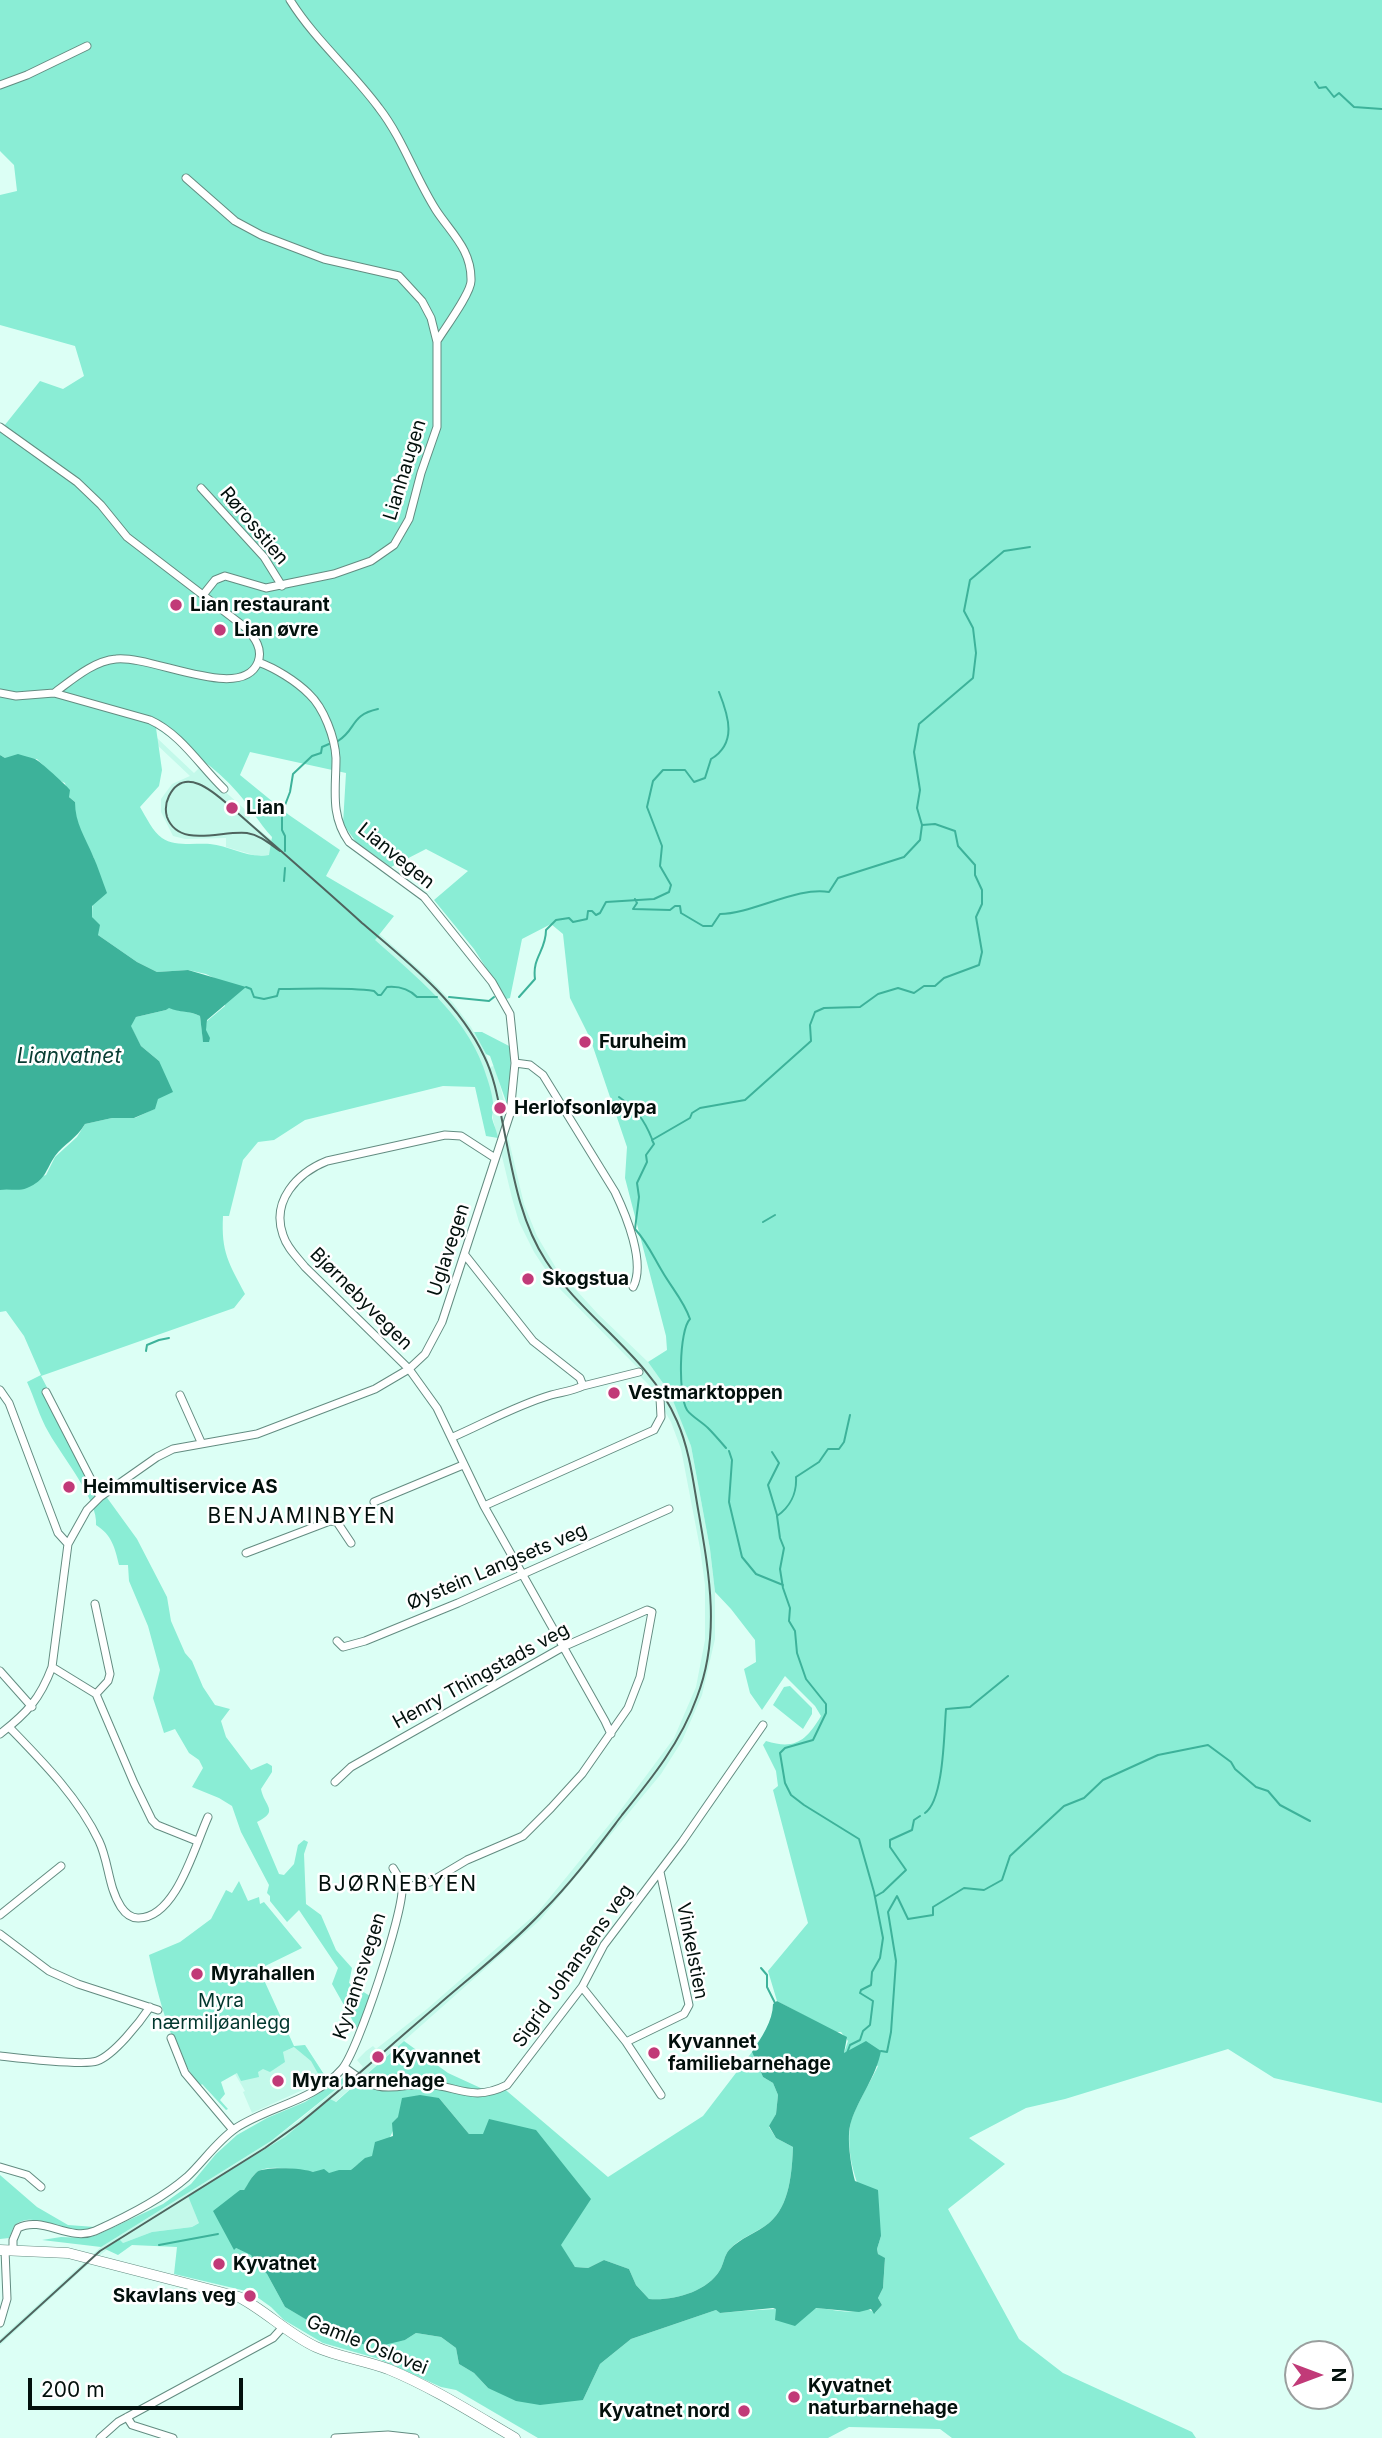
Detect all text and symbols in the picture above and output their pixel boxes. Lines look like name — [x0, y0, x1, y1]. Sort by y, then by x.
street label: Lianhaugen — [379, 417, 431, 523]
street label: Rørosstien — [215, 482, 293, 570]
place label: Lian restaurant — [190, 594, 330, 616]
marker: Lian restaurant — [168, 597, 184, 613]
place label: Lian øvre — [234, 619, 319, 641]
marker: Lian øvre — [212, 622, 228, 638]
place label: Lian — [246, 797, 285, 819]
marker: Lian — [224, 800, 240, 816]
street label: Lianvegen — [353, 818, 439, 894]
place label: Furuheim — [599, 1031, 687, 1053]
marker: Furuheim — [577, 1034, 593, 1050]
water label: Lianvatnet — [17, 1044, 121, 1070]
place label: Herlofsonløypa — [514, 1097, 657, 1119]
marker: Herlofsonløypa — [492, 1100, 508, 1116]
street label: Uglavegen — [423, 1201, 475, 1299]
street label: Bjørnebyvegen — [305, 1243, 417, 1355]
place label: Skogstua — [542, 1268, 629, 1290]
marker: Skogstua — [520, 1271, 536, 1287]
place label: Vestmarktoppen — [628, 1382, 783, 1404]
marker: Vestmarktoppen — [606, 1385, 622, 1401]
place label: Heimmultiservice AS — [83, 1476, 278, 1498]
marker: Heimmultiservice AS — [61, 1479, 77, 1495]
district label: BENJAMINBYEN — [209, 1504, 395, 1530]
street label: Øystein Langsets veg — [404, 1519, 590, 1615]
street label: Henry Thingstads veg — [389, 1618, 573, 1734]
district label: BJØRNEBYEN — [319, 1872, 477, 1898]
street label: Sigrid Johansens veg — [508, 1880, 638, 2052]
street label: Vinkelstien — [671, 1901, 713, 2001]
street label: Kyvannsvegen — [329, 1910, 391, 2042]
place label: Myrahallen — [211, 1963, 315, 1985]
marker: Myrahallen — [189, 1966, 205, 1982]
park label: Myra nærmiljøanlegg — [151, 1990, 291, 2034]
place label: Kyvannet familiebarnehage — [668, 2031, 831, 2075]
marker: Kyvannet familiebarnehage — [646, 2045, 662, 2061]
place label: Kyvannet — [392, 2046, 481, 2068]
marker: Kyvannet — [370, 2049, 386, 2065]
place label: Myra barnehage — [292, 2070, 445, 2092]
marker: Myra barnehage — [270, 2073, 286, 2089]
place label: Kyvatnet — [233, 2253, 317, 2275]
marker: Kyvatnet — [211, 2256, 227, 2272]
place label: Skavlans veg — [113, 2285, 236, 2307]
marker: Skavlans veg — [242, 2288, 258, 2304]
street label: Gamle Oslovei — [303, 2310, 431, 2380]
north arrow — [1284, 2340, 1354, 2410]
scale bar — [32, 2364, 247, 2408]
text: N — [1327, 2368, 1350, 2382]
place label: Kyvatnet naturbarnehage — [808, 2375, 958, 2419]
text: 200 m — [41, 2377, 105, 2402]
marker: Kyvatnet naturbarnehage — [786, 2389, 802, 2405]
place label: Kyvatnet nord — [599, 2400, 730, 2422]
marker: Kyvatnet nord — [736, 2403, 752, 2419]

